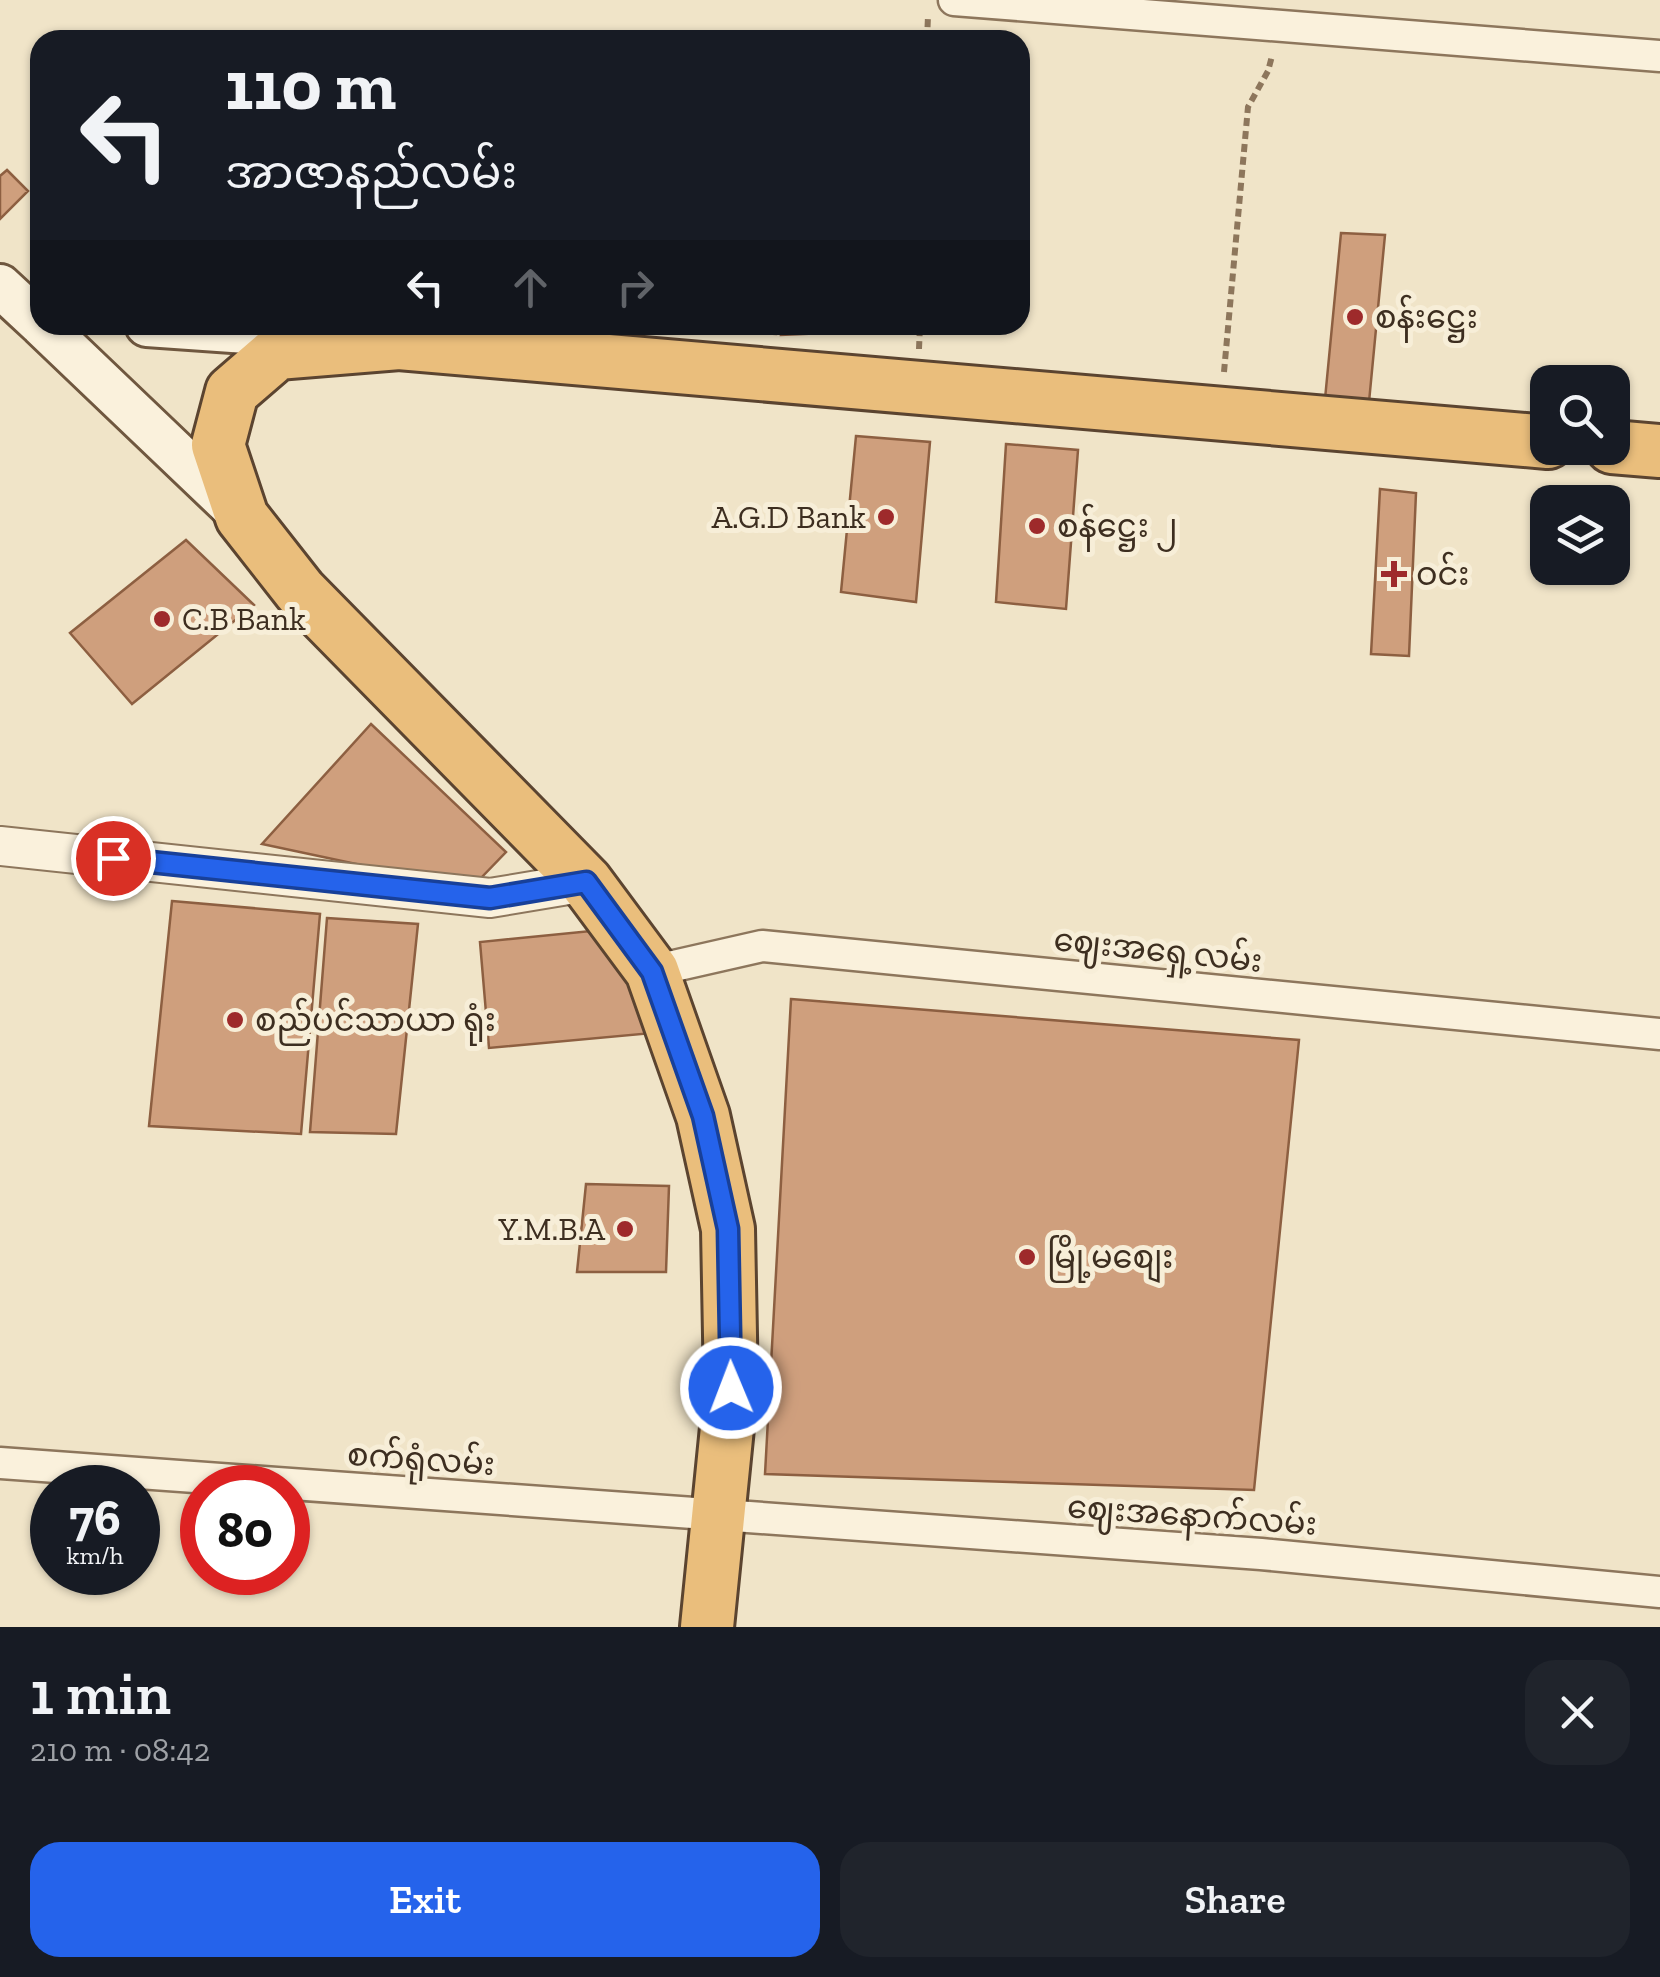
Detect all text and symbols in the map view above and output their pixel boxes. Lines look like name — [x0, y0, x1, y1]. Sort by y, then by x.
text: 110 m — [225, 43, 396, 127]
icon: left — [60, 70, 190, 200]
text: အာဇာနည်လမ်း — [225, 146, 517, 200]
icon: left — [398, 260, 453, 315]
icon: ahead — [503, 260, 558, 315]
icon: right — [608, 260, 663, 315]
place label: စန်းဋ္ဌေး — [1375, 294, 1478, 343]
marker: စန်းဋ္ဌေး — [1344, 306, 1366, 328]
map controls — [1530, 365, 1630, 585]
button: search — [1530, 365, 1630, 465]
button: layers — [1530, 485, 1630, 585]
place label: A.G.D Bank — [711, 498, 866, 536]
place label: စန်ဋ္ဌေး ၂ — [1057, 503, 1178, 552]
marker: A.G.D Bank — [875, 506, 897, 528]
marker: စန်ဋ္ဌေး ၂ — [1026, 515, 1048, 537]
place label: ဝင်း — [1416, 551, 1469, 593]
marker: ဝင်း — [1381, 561, 1407, 587]
place label: C.B Bank — [182, 600, 306, 638]
marker: C.B Bank — [151, 608, 173, 630]
pin — [71, 816, 156, 901]
icon: arrive — [86, 831, 141, 886]
street label: ဈေးအရှေ့လမ်း — [1051, 916, 1265, 987]
place label: စည်ပင်သာယာ ရုံး — [255, 997, 496, 1046]
marker: စည်ပင်သာယာ ရုံး — [224, 1009, 246, 1031]
place label: Y.M.B.A — [497, 1210, 605, 1248]
marker: Y.M.B.A — [614, 1218, 636, 1240]
place label: မြို့မစျေး — [1047, 1234, 1173, 1283]
marker: မြို့မစျေး — [1016, 1246, 1038, 1268]
position arrow — [679, 1336, 783, 1440]
street label: စက်ရုံလမ်း — [345, 1431, 496, 1490]
speed limit sign: 80 — [180, 1465, 310, 1595]
street label: ဈေးအနောက်လမ်း — [1065, 1483, 1318, 1550]
text: 76 — [69, 1488, 121, 1548]
text: km/h — [66, 1540, 124, 1570]
text: 1 min — [30, 1657, 171, 1729]
button: close — [1525, 1660, 1630, 1765]
text: 210 m · 08:42 — [30, 1731, 210, 1769]
button: Exit — [30, 1842, 820, 1957]
button: Share — [840, 1842, 1630, 1957]

